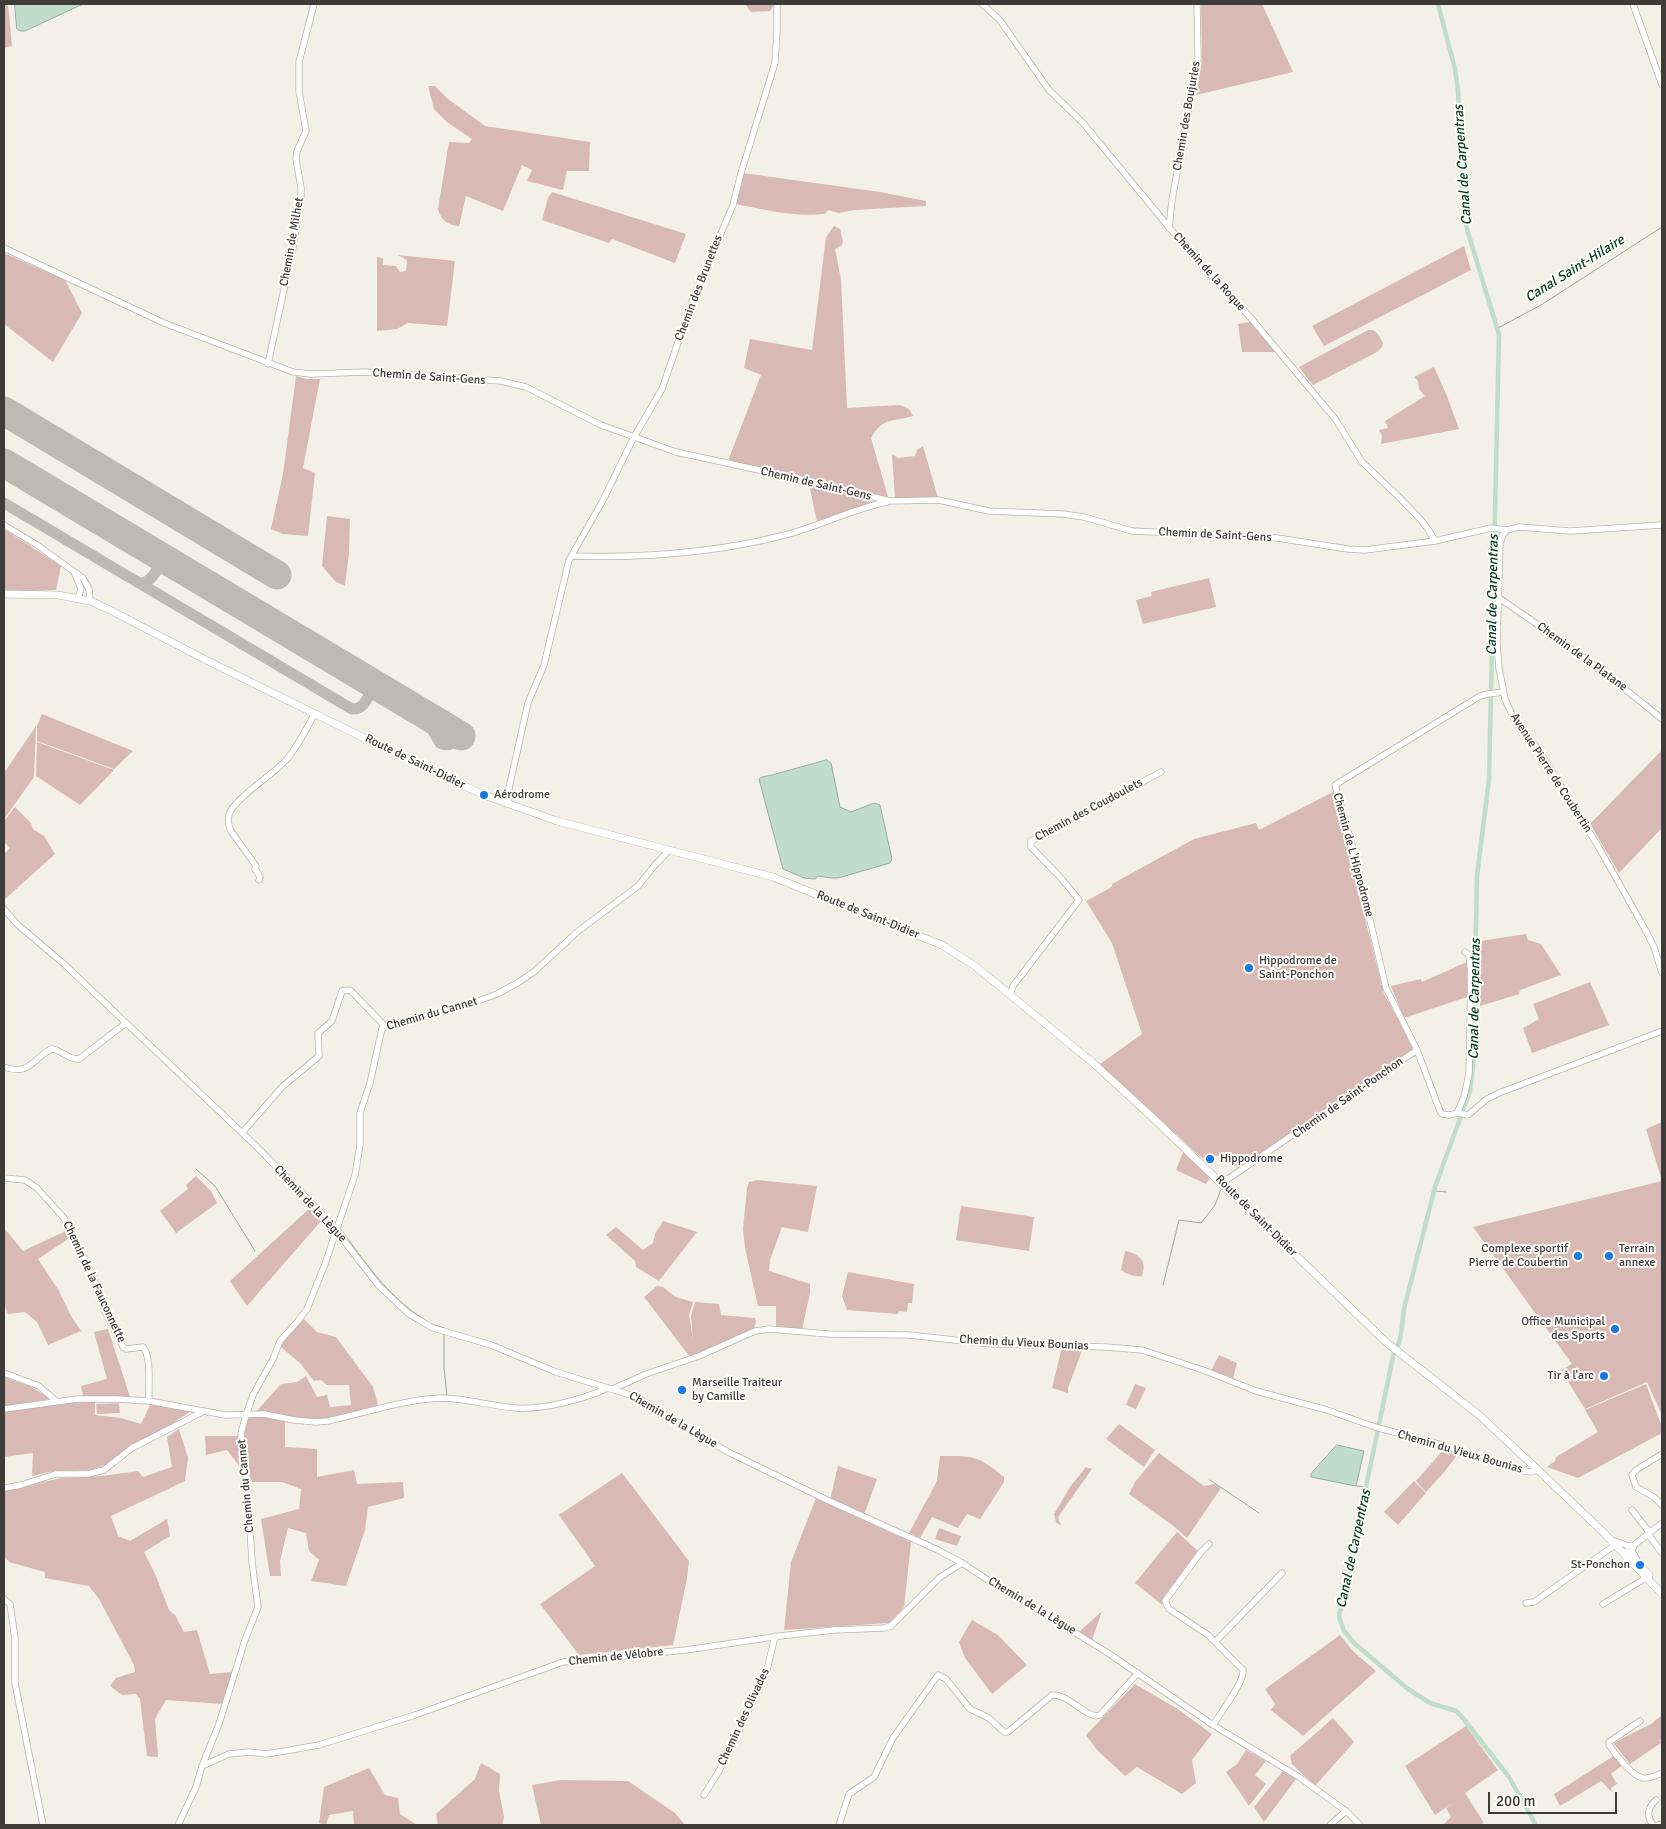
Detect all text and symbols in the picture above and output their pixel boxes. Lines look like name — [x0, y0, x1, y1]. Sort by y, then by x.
street label: Chemin des Boujurles — [1170, 60, 1204, 172]
water label: Canal de Carpentras — [1450, 104, 1476, 226]
street label: Chemin de Milhet — [277, 196, 307, 288]
street label: Chemin de la Roque — [1170, 230, 1248, 314]
water label: Canal Saint-Hilaire — [1522, 232, 1628, 306]
street label: Chemin des Brunettes — [672, 233, 726, 343]
street label: Chemin de Saint-Gens — [372, 366, 486, 388]
street label: Chemin de Saint-Gens — [759, 464, 873, 504]
street label: Chemin de Saint-Gens — [1158, 525, 1272, 545]
water label: Canal de Carpentras — [1484, 534, 1502, 656]
street label: Chemin de la Platane — [1534, 619, 1630, 695]
street label: Avenue Pierre de Coubertin — [1507, 711, 1595, 835]
street label: Route de Saint-Didier — [363, 732, 467, 792]
street label: Chemin des Coudoulets — [1033, 775, 1145, 845]
place label: Aérodrome — [494, 788, 550, 802]
marker: Aérodrome — [478, 789, 490, 801]
street label: Chemin de L'Hippodrome — [1329, 791, 1377, 919]
street label: Route de Saint-Didier — [814, 888, 922, 942]
water label: Canal de Carpentras — [1466, 938, 1484, 1060]
place label: Hippodrome de Saint-Ponchon — [1259, 954, 1337, 982]
marker: Hippodrome de Saint-Ponchon — [1243, 962, 1255, 974]
street label: Chemin du Cannet — [385, 994, 479, 1034]
street label: Chemin de Saint-Ponchon — [1290, 1054, 1406, 1142]
place label: Hippodrome — [1220, 1152, 1283, 1166]
marker: Hippodrome — [1204, 1153, 1216, 1165]
street label: Chemin de la Lègue — [271, 1163, 349, 1245]
street label: Route de Saint-Didier — [1212, 1172, 1300, 1260]
street label: Chemin de la Fauconnette — [59, 1219, 129, 1345]
place label: Complexe sportif Pierre de Coubertin — [1469, 1242, 1568, 1270]
place label: Terrain annexe — [1619, 1242, 1655, 1270]
marker: Complexe sportif Pierre de Coubertin — [1572, 1250, 1584, 1262]
marker: Terrain annexe — [1603, 1250, 1615, 1262]
place label: Office Municipal des Sports — [1521, 1315, 1605, 1343]
marker: Office Municipal des Sports — [1609, 1323, 1621, 1335]
street label: Chemin du Vieux Bounias — [959, 1332, 1089, 1354]
place label: Tir à l'arc — [1548, 1369, 1594, 1383]
marker: Tir à l'arc — [1598, 1370, 1610, 1382]
place label: Marseille Traiteur by Camille — [692, 1376, 782, 1404]
marker: Marseille Traiteur by Camille — [676, 1384, 688, 1396]
street label: Chemin de la Lègue — [626, 1389, 720, 1451]
street label: Chemin du Vieux Bounias — [1396, 1427, 1524, 1477]
street label: Chemin du Cannet — [235, 1439, 257, 1533]
water label: Canal de Carpentras — [1333, 1488, 1375, 1610]
place label: St-Ponchon — [1571, 1558, 1630, 1572]
marker: St-Ponchon — [1634, 1559, 1646, 1571]
street label: Chemin de la Lègue — [985, 1574, 1079, 1638]
street label: Chemin de Vélobre — [568, 1645, 664, 1669]
street label: Chemin des Olivades — [715, 1666, 773, 1768]
scale bar — [1491, 1782, 1620, 1814]
text: 200 m — [1496, 1792, 1536, 1810]

